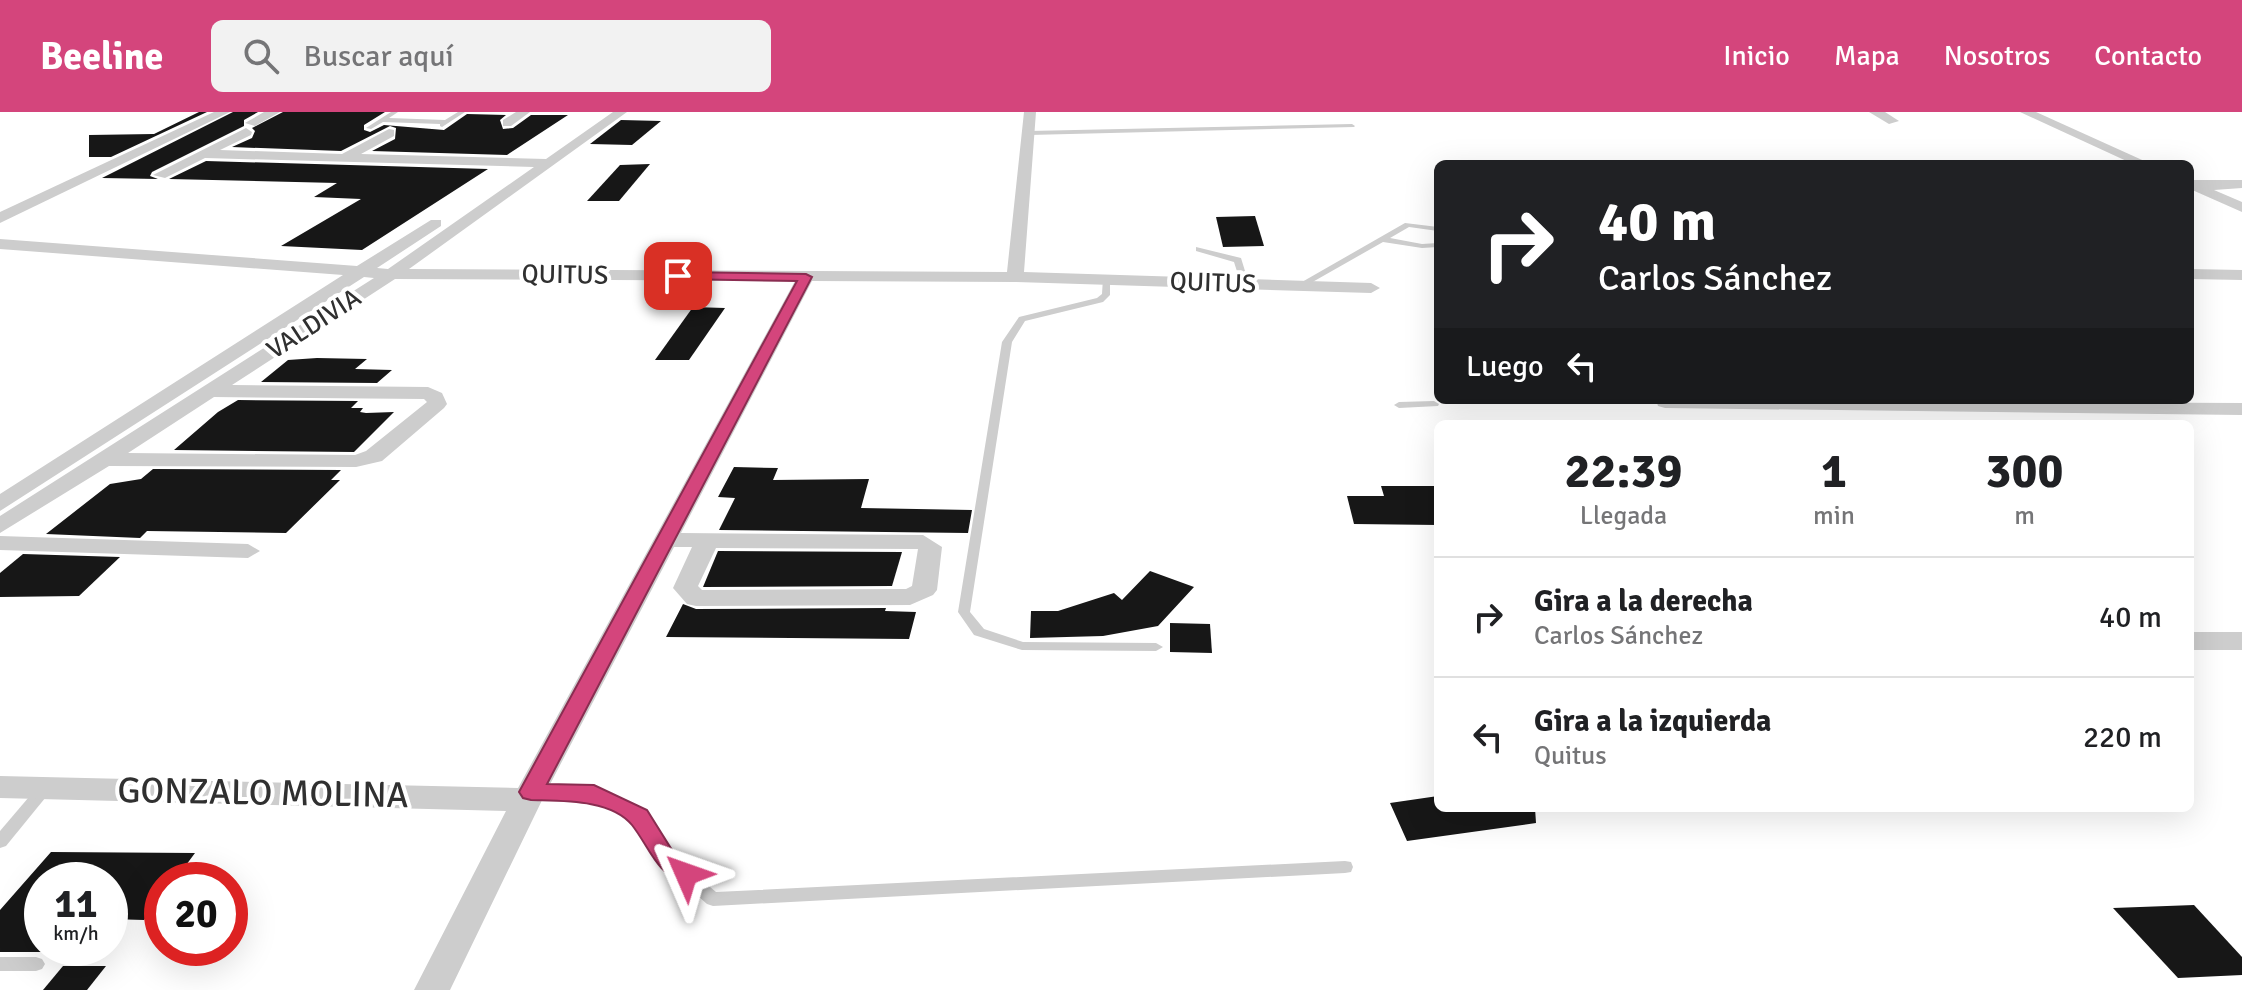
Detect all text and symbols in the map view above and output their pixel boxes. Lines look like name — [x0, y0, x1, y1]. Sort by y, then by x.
search box — [211, 20, 771, 92]
text: Beeline — [40, 33, 163, 80]
icon: search — [239, 34, 283, 78]
text: Buscar aquí — [303, 38, 454, 75]
text: Inicio — [1723, 39, 1790, 73]
text: Mapa — [1834, 39, 1900, 73]
text: Nosotros — [1944, 39, 2050, 73]
text: Contacto — [2094, 39, 2202, 73]
text: 40 m — [1598, 187, 1716, 256]
icon: right — [1466, 192, 1570, 296]
pin — [644, 242, 712, 310]
icon: arrive — [656, 254, 700, 298]
text: Carlos Sánchez — [1598, 256, 1832, 301]
street label: QUITUS — [521, 258, 609, 292]
street label: QUITUS — [1169, 265, 1257, 301]
street label: VALDIVIA — [261, 282, 367, 366]
icon: left — [1560, 344, 1604, 388]
text: Luego — [1466, 348, 1544, 385]
text: 22:39 — [1565, 442, 1682, 501]
text: 1 — [1821, 442, 1847, 501]
text: 300 — [1986, 442, 2063, 501]
text: Llegada — [1580, 500, 1667, 532]
text: min — [1813, 500, 1855, 532]
text: m — [2014, 500, 2035, 532]
text: Gira a la derecha — [1534, 583, 1753, 620]
icon: right — [1466, 595, 1510, 639]
text: 40 m — [2099, 599, 2162, 636]
text: Carlos Sánchez — [1534, 620, 1703, 652]
text: Gira a la izquierda — [1534, 703, 1771, 740]
icon: left — [1466, 715, 1510, 759]
text: 220 m — [2083, 719, 2162, 756]
text: Quitus — [1534, 740, 1607, 772]
street label: GONZALO MOLINA — [117, 768, 409, 818]
position arrow — [644, 832, 728, 916]
speed limit sign: 20 — [144, 862, 248, 966]
text: 11 — [54, 879, 98, 929]
text: km/h — [53, 921, 99, 946]

